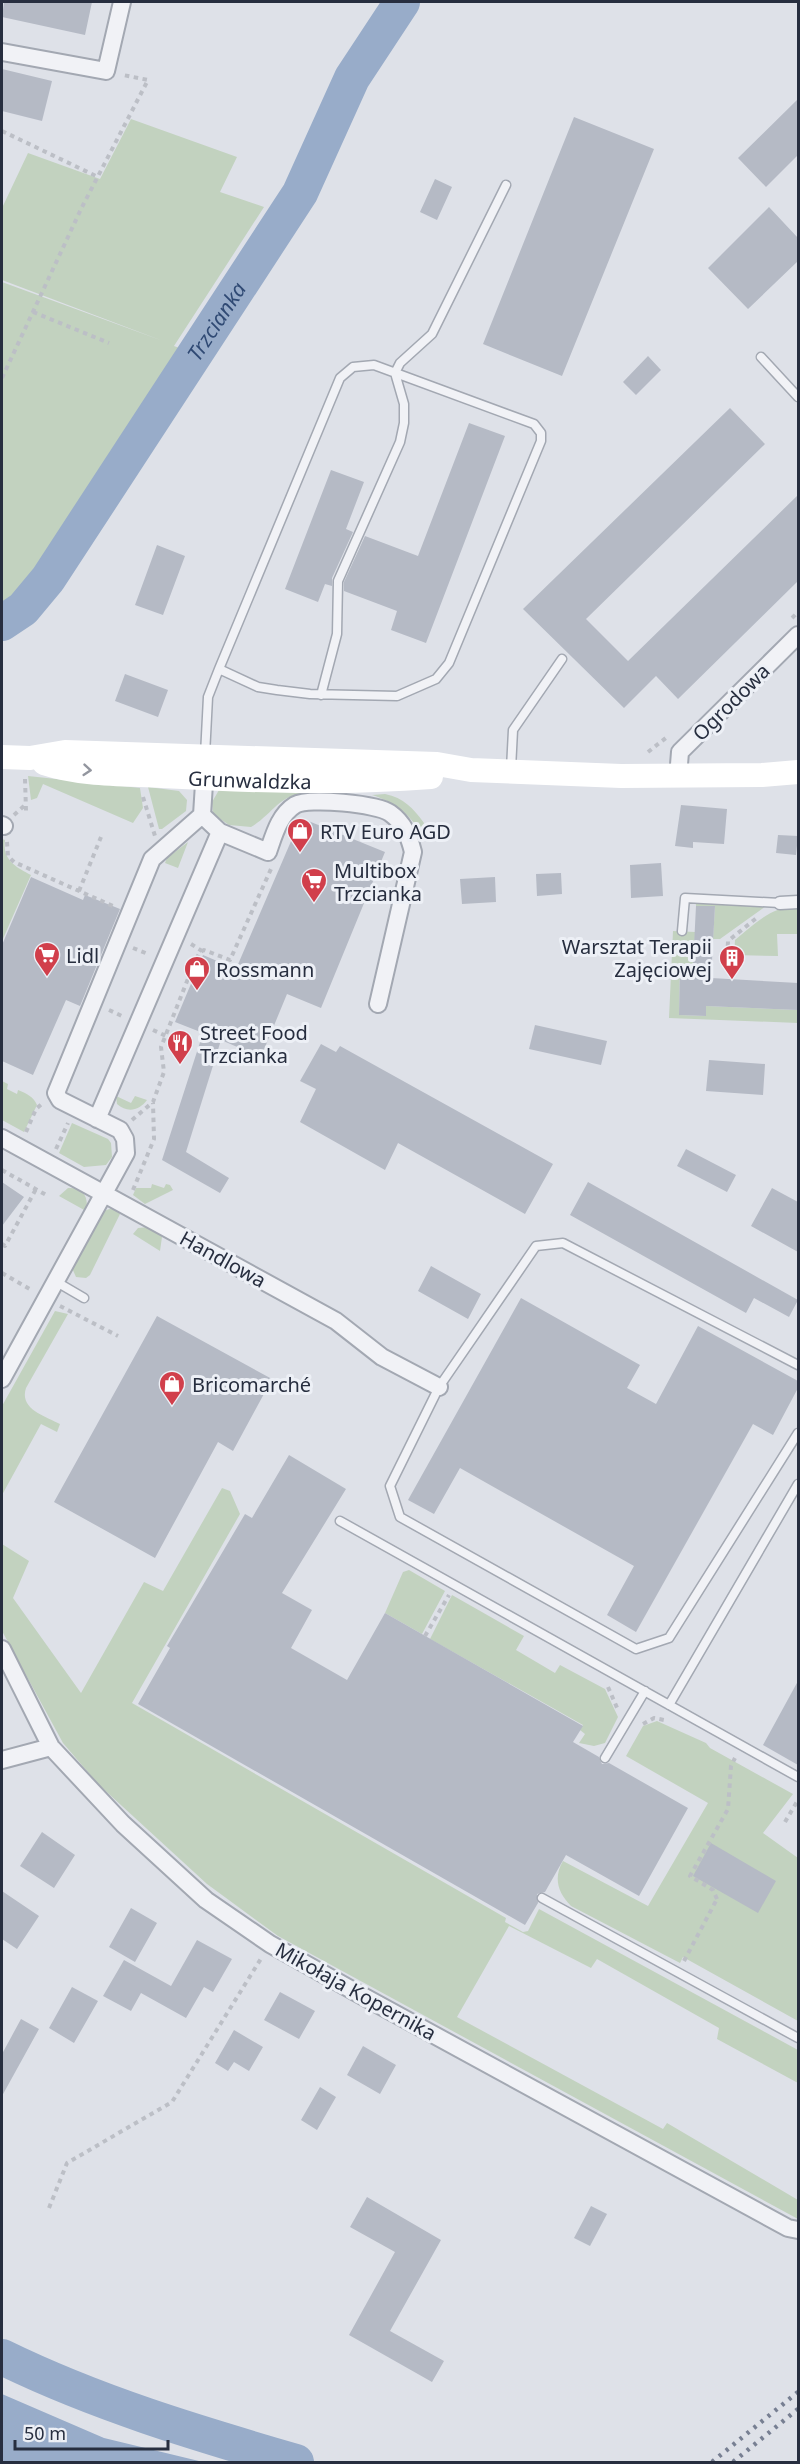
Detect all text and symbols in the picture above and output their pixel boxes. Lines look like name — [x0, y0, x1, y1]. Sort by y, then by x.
water label: Trzcianka — [180, 277, 252, 366]
street label: Ogrodowa — [687, 658, 775, 746]
one-way arrow — [83, 763, 92, 776]
street label: Grunwaldzka — [188, 764, 312, 795]
shop icon: RTV Euro AGD — [285, 816, 315, 854]
place label: RTV Euro AGD — [320, 818, 451, 845]
place label: Multibox Trzcianka — [334, 857, 422, 907]
supermarket icon: Multibox Trzcianka — [299, 866, 329, 904]
place label: Warsztat Terapii Zajęciowej — [562, 933, 712, 983]
supermarket icon: Lidl — [32, 940, 62, 978]
place label: Lidl — [66, 942, 99, 969]
building icon: Warsztat Terapii Zajęciowej — [717, 943, 747, 981]
shop icon: Rossmann — [182, 954, 212, 992]
place label: Rossmann — [216, 956, 314, 983]
place label: Street Food Trzcianka — [200, 1019, 308, 1069]
restaurant icon: Street Food Trzcianka — [165, 1028, 195, 1066]
street label: Handlowa — [175, 1224, 271, 1294]
shop icon: Bricomarché — [157, 1369, 187, 1407]
place label: Bricomarché — [192, 1371, 311, 1398]
street label: Mikołaja Kopernika — [271, 1936, 441, 2046]
scale bar — [15, 2413, 168, 2451]
text: 50 m — [24, 2421, 66, 2445]

